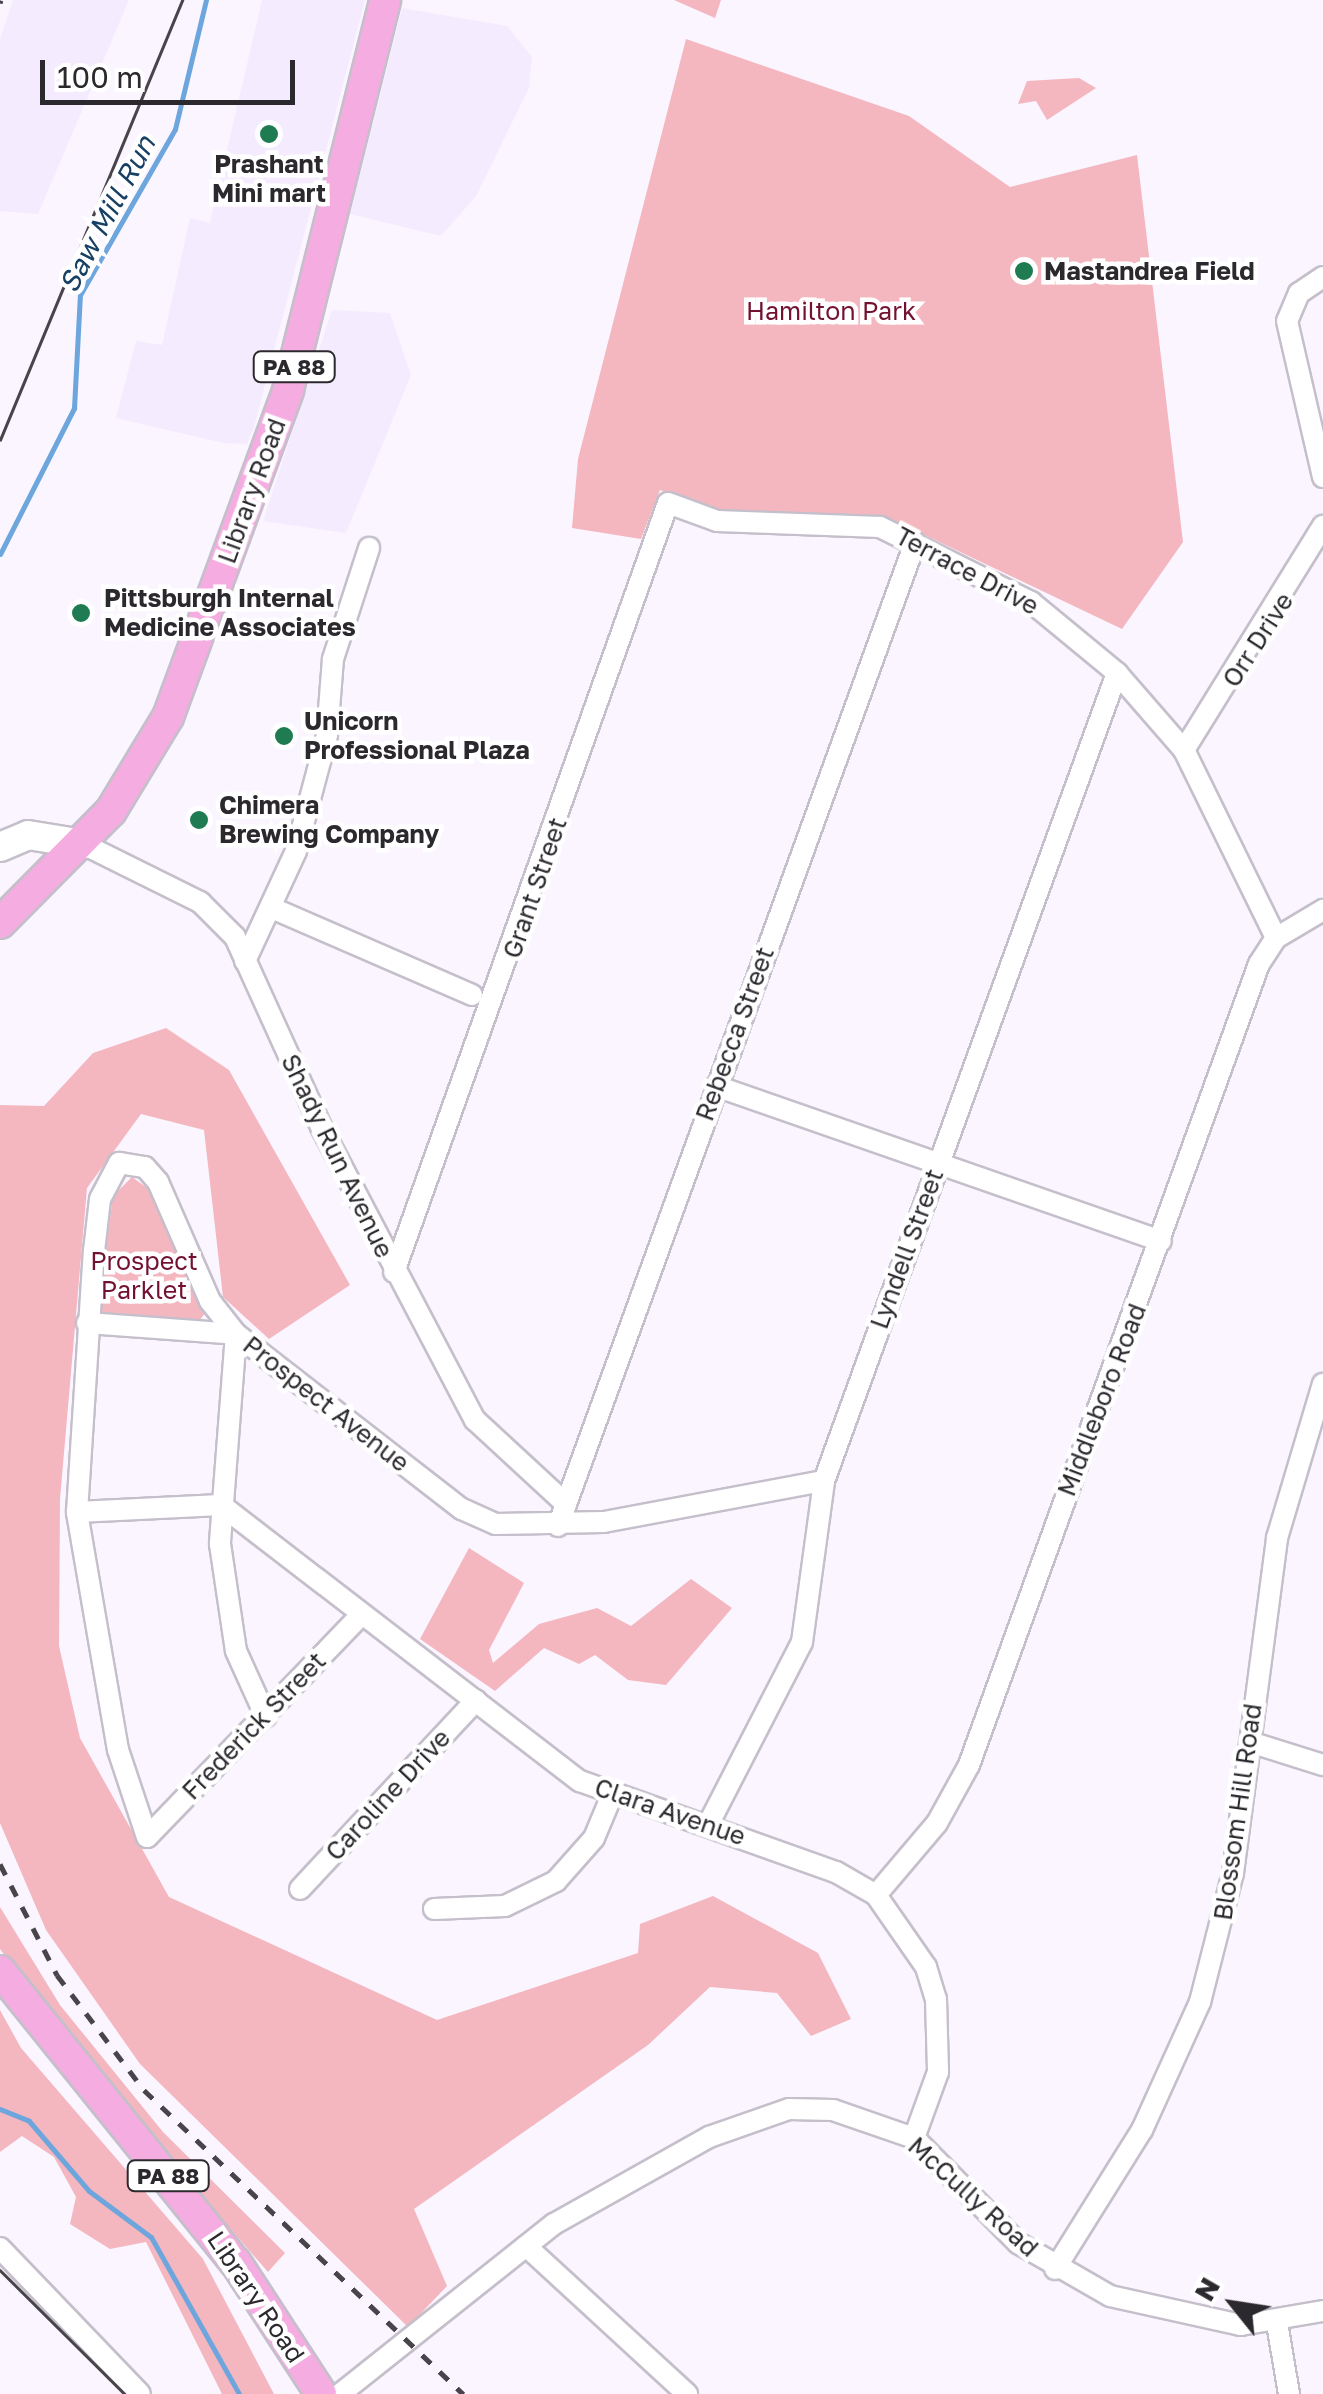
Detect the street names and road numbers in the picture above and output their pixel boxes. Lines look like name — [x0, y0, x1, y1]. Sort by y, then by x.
road number: PA 88 — [252, 350, 336, 384]
street label: Library Road — [212, 414, 292, 568]
street label: Terrace Drive — [890, 521, 1044, 621]
street label: Orr Drive — [1216, 587, 1300, 693]
street label: Grant Street — [497, 814, 573, 962]
street label: Rebecca Street — [690, 943, 780, 1125]
street label: Shady Run Avenue — [275, 1049, 399, 1263]
street label: Lyndell Street — [864, 1165, 950, 1333]
street label: Middleboro Road — [1052, 1300, 1152, 1500]
street label: Prospect Avenue — [237, 1330, 415, 1478]
street label: Frederick Street — [176, 1646, 332, 1806]
street label: Blossom Hill Road — [1208, 1702, 1268, 1922]
street label: Caroline Drive — [320, 1723, 456, 1867]
street label: Clara Avenue — [591, 1772, 749, 1852]
street label: McCully Road — [902, 2131, 1044, 2263]
road number: PA 88 — [126, 2159, 210, 2193]
street label: Library Road — [201, 2226, 311, 2368]

